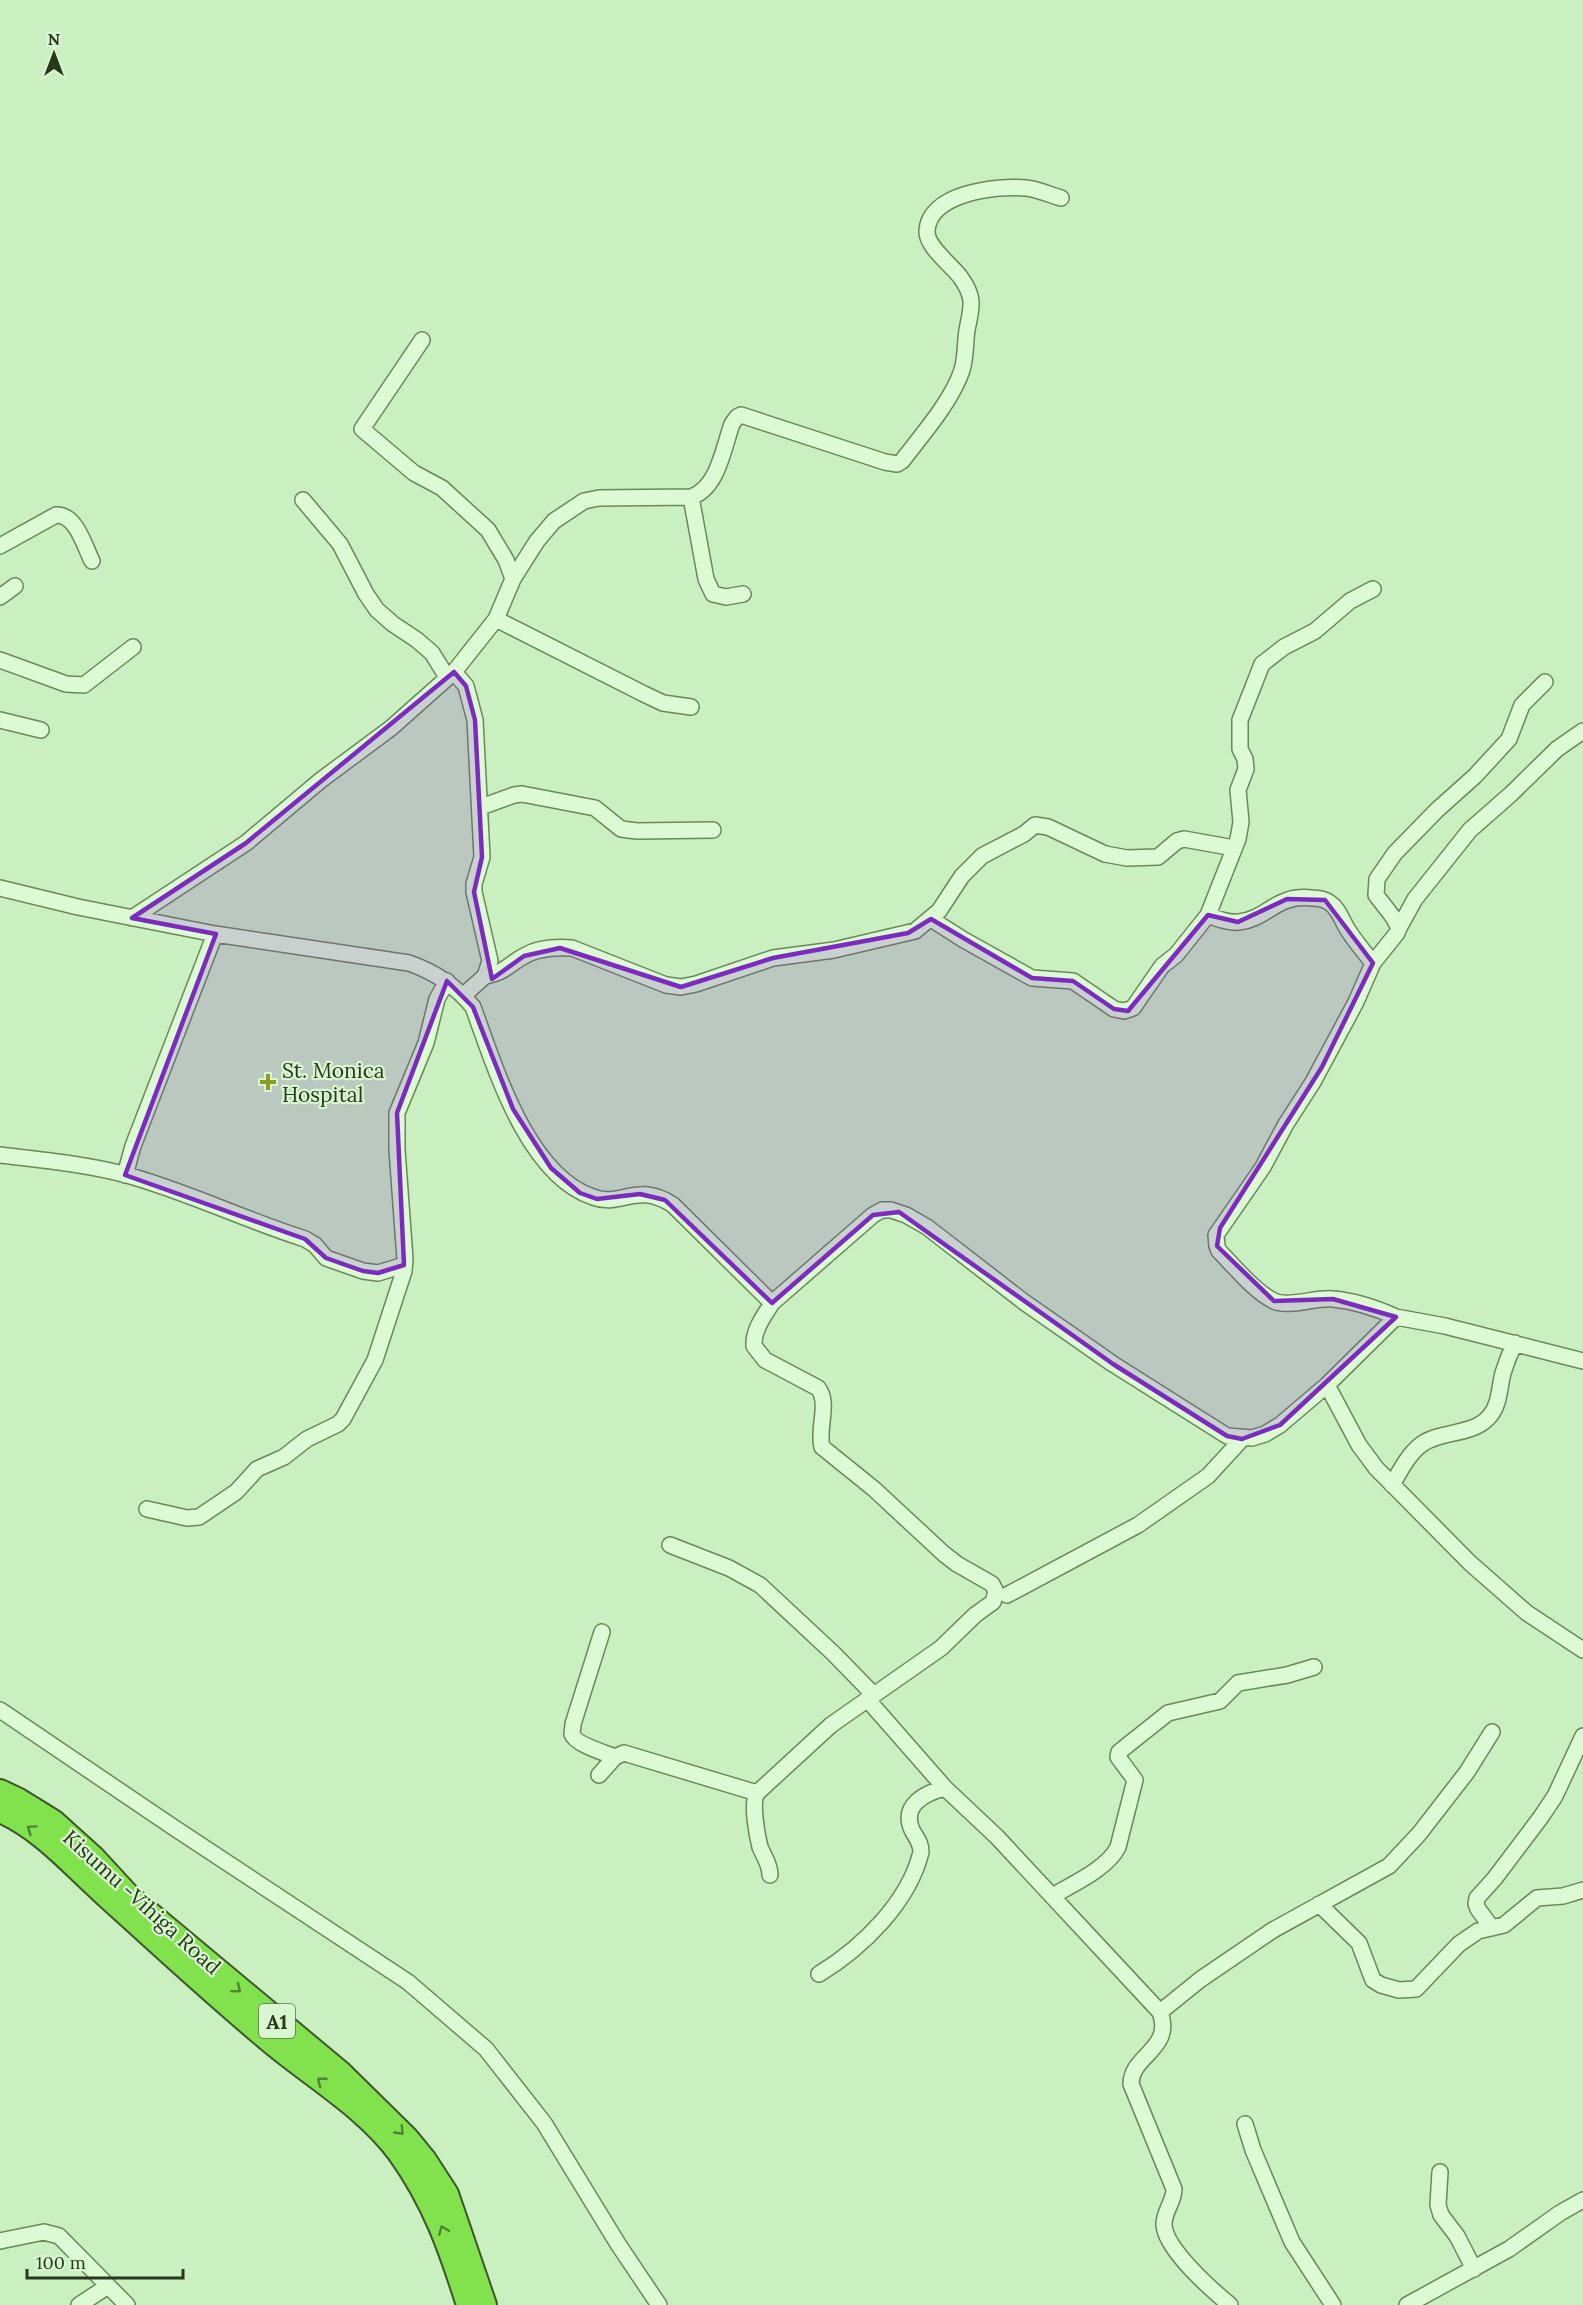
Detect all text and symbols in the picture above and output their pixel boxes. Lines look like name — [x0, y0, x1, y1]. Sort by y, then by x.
north arrow — [24, 24, 84, 84]
text: N — [48, 29, 60, 49]
place label: St. Monica Hospital — [282, 1057, 385, 1108]
marker: St. Monica Hospital — [259, 1073, 277, 1091]
street label: Kisumu -Vihiga Road — [57, 1824, 227, 1980]
one-way arrow — [27, 1825, 38, 1836]
one-way arrow — [230, 1982, 241, 1993]
road number: A1 — [259, 2004, 295, 2038]
one-way arrow — [317, 2077, 328, 2088]
one-way arrow — [393, 2124, 404, 2134]
one-way arrow — [438, 2225, 450, 2236]
scale bar — [27, 2242, 183, 2280]
text: 100 m — [36, 2251, 86, 2274]

